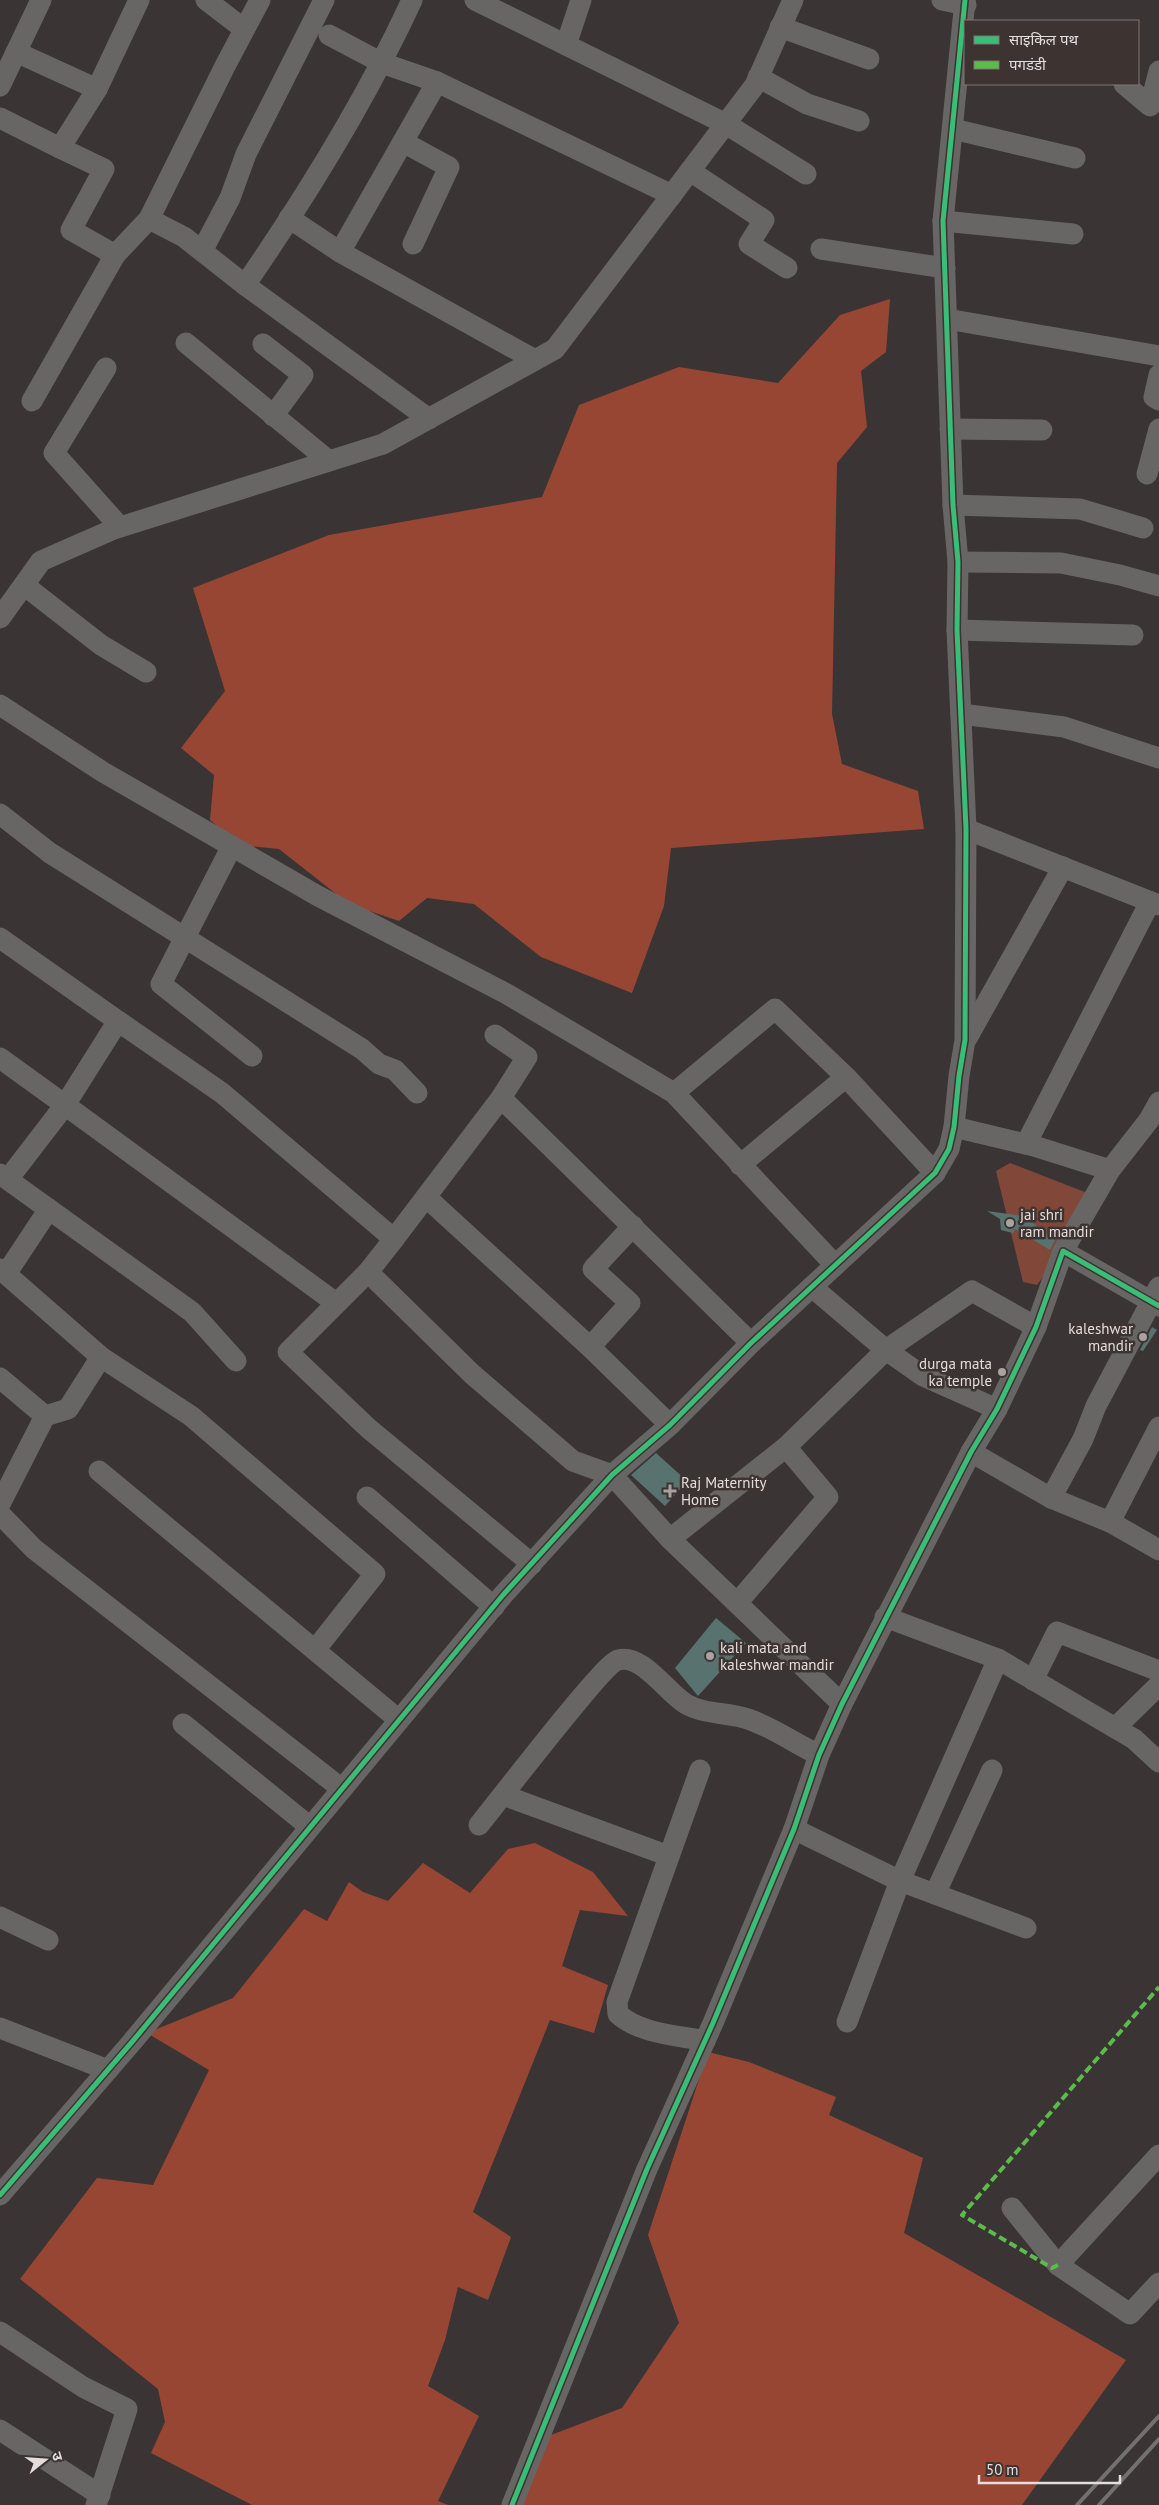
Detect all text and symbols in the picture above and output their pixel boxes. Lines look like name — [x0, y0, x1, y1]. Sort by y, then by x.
legend — [964, 20, 1139, 85]
text: साइकिल पथ — [1009, 30, 1078, 49]
text: पगडंडी — [1009, 55, 1047, 74]
place label: jai shri ram mandir — [1020, 1205, 1094, 1241]
marker: jai shri ram mandir — [1004, 1217, 1016, 1229]
place label: kaleshwar mandir — [1068, 1319, 1133, 1355]
marker: kaleshwar mandir — [1137, 1331, 1149, 1343]
place label: durga mata ka temple — [919, 1354, 992, 1390]
marker: durga mata ka temple — [996, 1366, 1008, 1378]
place label: Raj Maternity Home — [681, 1473, 766, 1509]
marker: Raj Maternity Home — [663, 1484, 677, 1498]
place label: kali mata and kaleshwar mandir — [720, 1638, 834, 1674]
marker: kali mata and kaleshwar mandir — [704, 1650, 716, 1662]
north arrow — [20, 2435, 70, 2485]
text: उ — [48, 2450, 67, 2464]
scale bar — [979, 2452, 1120, 2484]
text: 50 m — [986, 2460, 1019, 2479]

